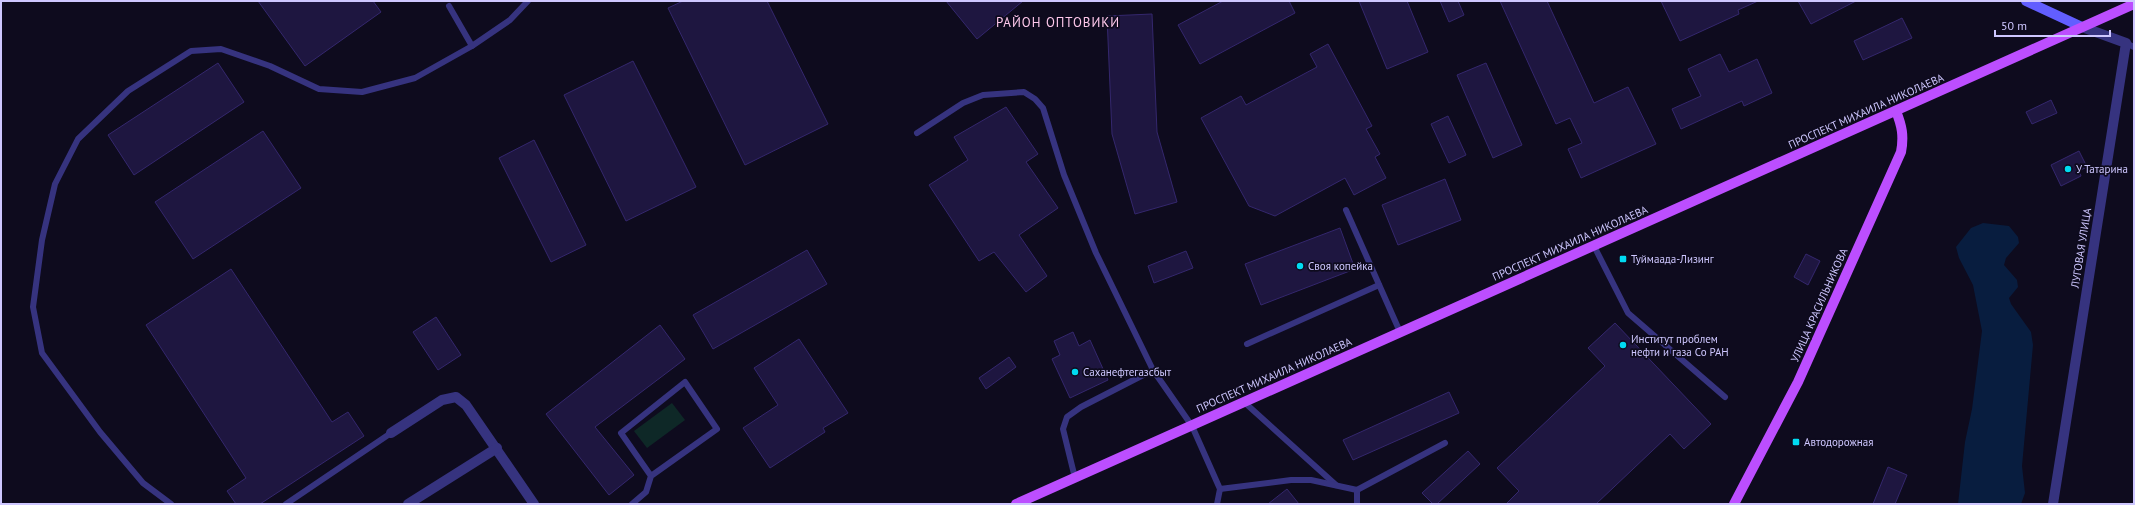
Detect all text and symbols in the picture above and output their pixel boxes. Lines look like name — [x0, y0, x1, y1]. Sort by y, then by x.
scale bar — [1995, 12, 2110, 38]
district label: РАЙОН ОПТОВИКИ — [996, 14, 1120, 31]
text: 50 m — [2001, 18, 2027, 33]
street label: ПРОСПЕКТ МИХАИЛА НИКОЛАЕВА — [1786, 70, 1946, 152]
place label: У Татарина — [2076, 162, 2128, 176]
marker: У Татарина — [2063, 164, 2073, 174]
street label: ПРОСПЕКТ МИХАИЛА НИКОЛАЕВА — [1490, 202, 1650, 284]
street label: ЛУГОВАЯ УЛИЦА — [2068, 206, 2094, 290]
street label: УЛИЦА КРАСИЛЬНИКОВА — [1788, 245, 1851, 364]
place label: Туймаада-Лизинг — [1631, 252, 1715, 266]
marker: Туймаада-Лизинг — [1618, 254, 1628, 264]
place label: Своя копейка — [1308, 259, 1373, 273]
marker: Своя копейка — [1295, 261, 1305, 271]
place label: Институт проблем нефти и газа Со РАН — [1631, 332, 1729, 359]
street label: ПРОСПЕКТ МИХАИЛА НИКОЛАЕВА — [1194, 334, 1354, 416]
marker: Институт проблем нефти и газа Со РАН — [1618, 340, 1628, 350]
place label: Саханефтегазсбыт — [1083, 365, 1172, 379]
marker: Саханефтегазсбыт — [1070, 367, 1080, 377]
place label: Автодорожная — [1804, 435, 1873, 449]
marker: Автодорожная — [1791, 437, 1801, 447]

